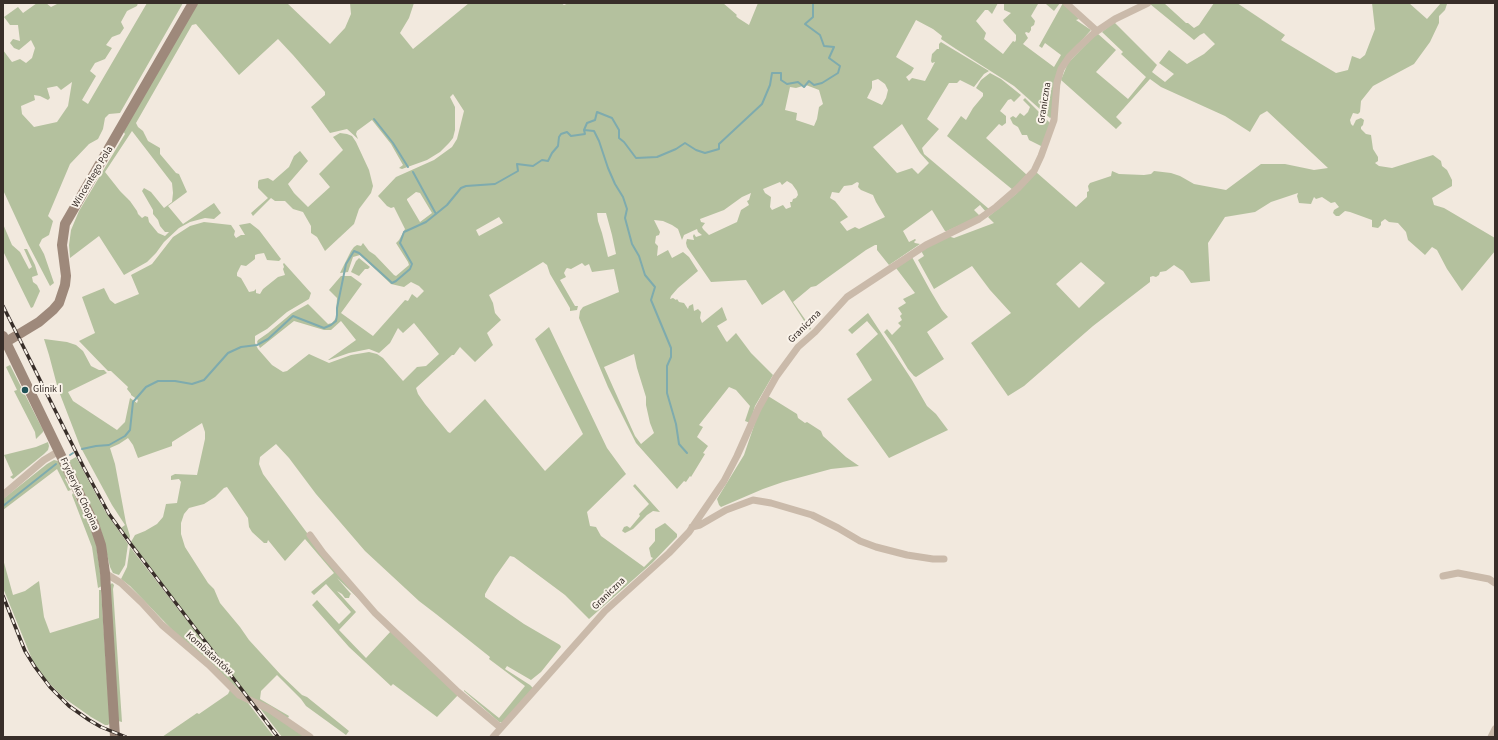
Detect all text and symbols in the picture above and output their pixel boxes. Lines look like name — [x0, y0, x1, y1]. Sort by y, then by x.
street label: Graniczna — [1036, 81, 1054, 125]
street label: Wincentego Pola — [70, 144, 116, 210]
street label: Graniczna — [786, 308, 824, 346]
place label: Glinik I — [33, 384, 62, 396]
marker: Glinik I — [20, 385, 30, 395]
street label: Fryderyka Chopina — [57, 456, 101, 532]
street label: Graniczna — [590, 575, 628, 613]
street label: Kombatantów — [183, 630, 235, 678]

